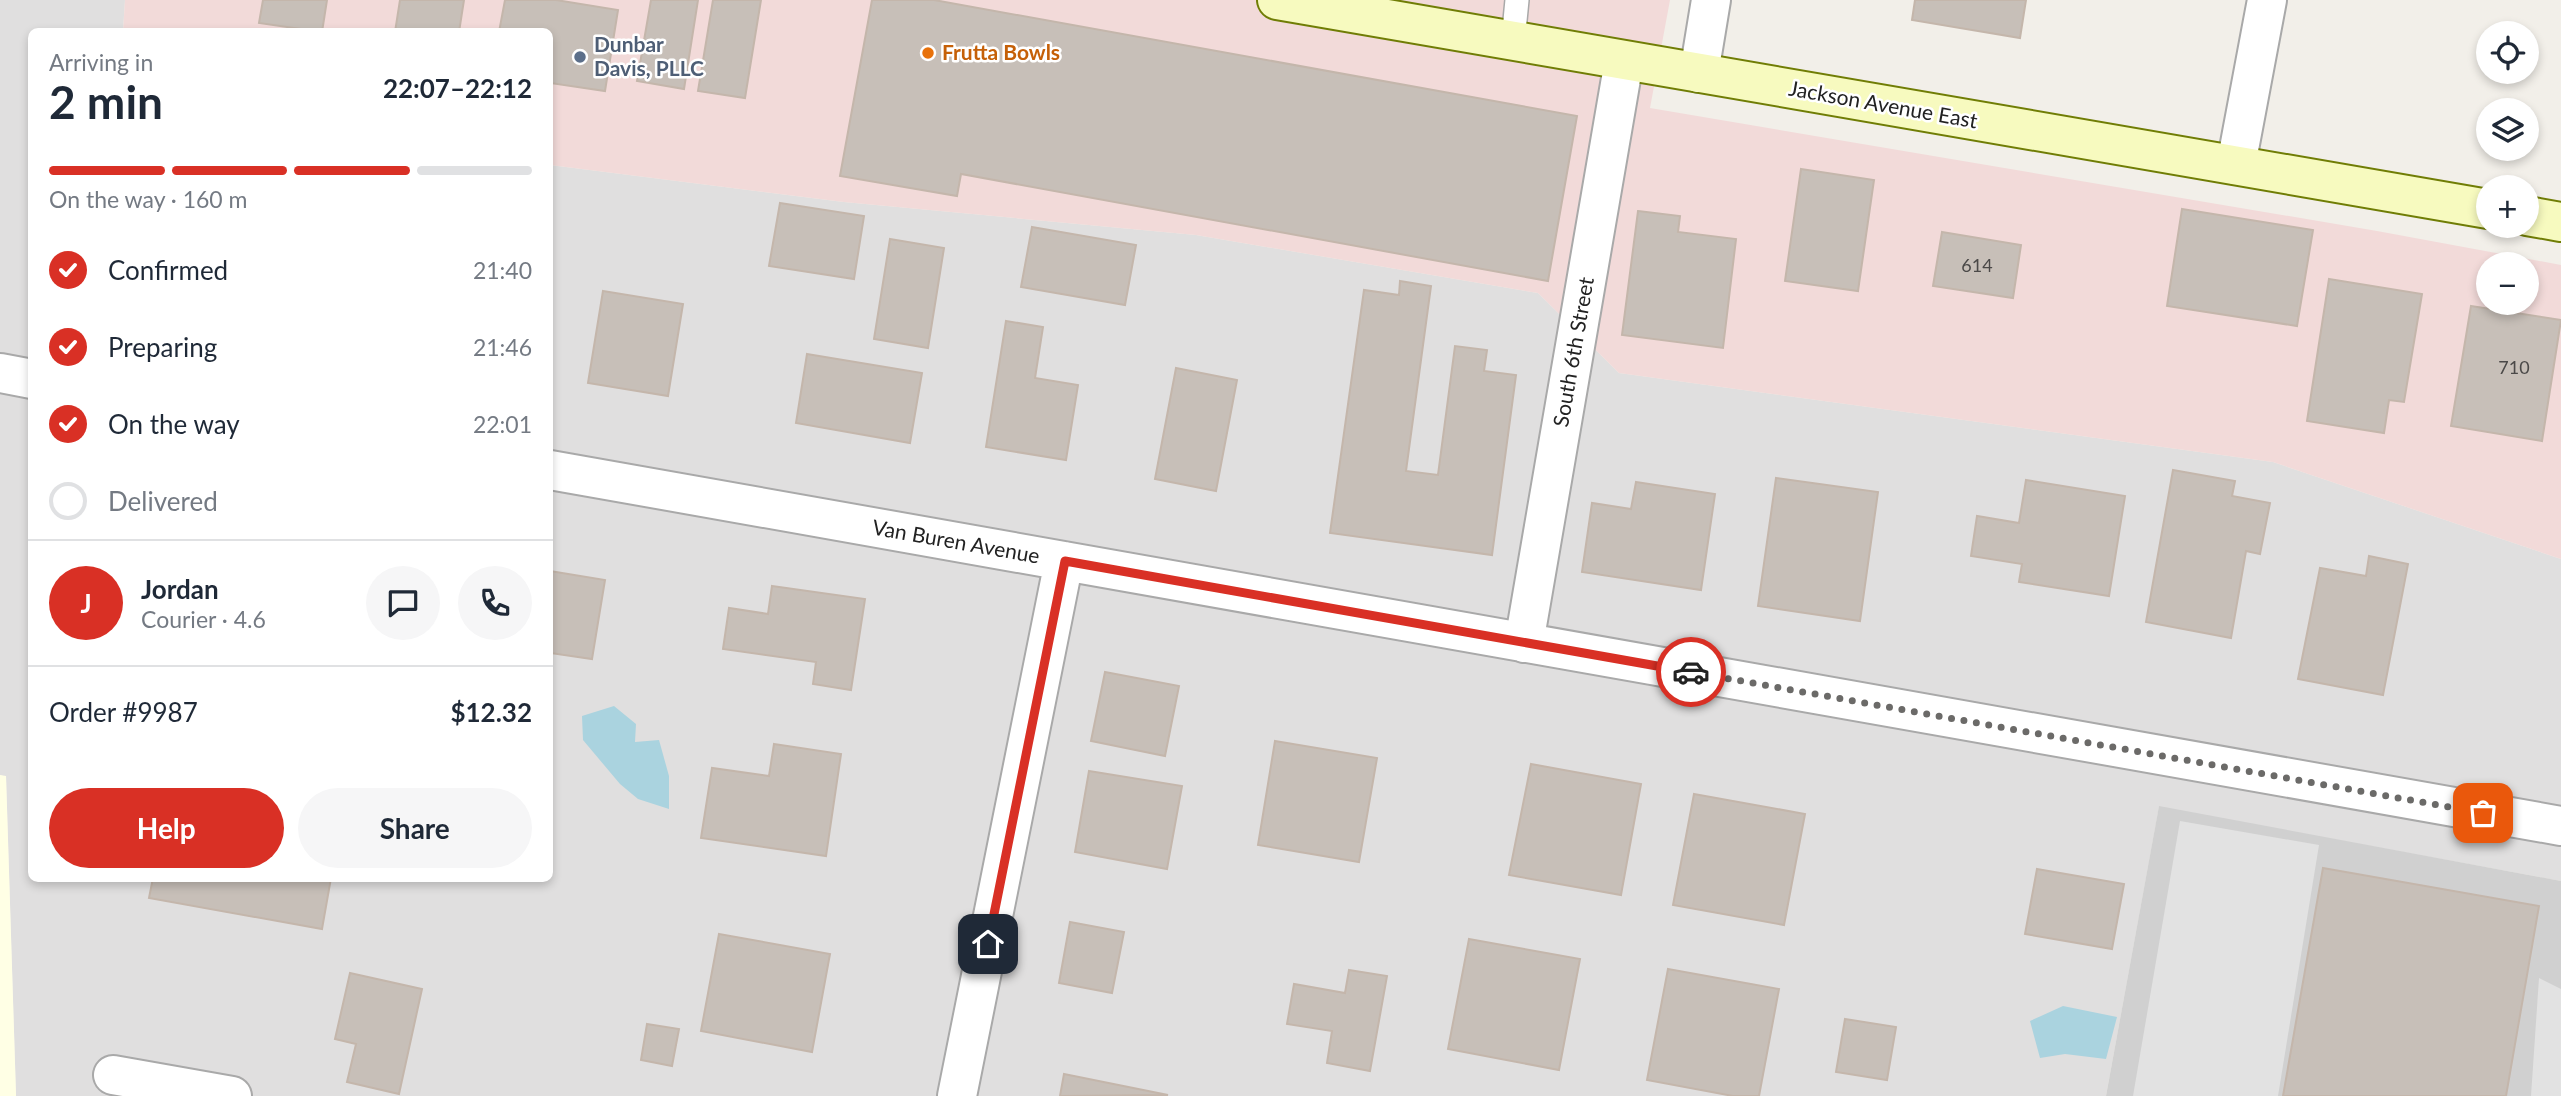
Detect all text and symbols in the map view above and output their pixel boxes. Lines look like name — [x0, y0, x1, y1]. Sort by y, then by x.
map controls — [2476, 21, 2539, 315]
button: locate — [2476, 21, 2539, 84]
place label: Dunbar Davis, PLLC — [594, 31, 704, 80]
place label: Frutta Bowls — [942, 39, 1060, 64]
marker: Frutta Bowls — [920, 45, 936, 61]
text: Arriving in — [49, 48, 153, 76]
marker: Dunbar Davis, PLLC — [572, 49, 588, 65]
text: 22:07–22:12 — [383, 72, 532, 104]
text: 2 min — [49, 74, 163, 129]
street label: Jackson Avenue East — [1787, 75, 1980, 132]
button: layers — [2476, 98, 2539, 161]
button: + — [2476, 175, 2539, 238]
text: On the way · 160 m — [49, 185, 248, 213]
icon: check — [49, 251, 87, 289]
button: − — [2476, 252, 2539, 315]
text: Confirmed — [108, 254, 228, 286]
house number: 614 — [1961, 254, 1993, 276]
text: 21:40 — [473, 256, 532, 284]
street label: South 6th Street — [1547, 274, 1598, 429]
icon: check — [49, 328, 87, 366]
text: Preparing — [108, 331, 217, 363]
text: 21:46 — [473, 333, 532, 361]
house number: 710 — [2498, 356, 2530, 378]
icon: check — [49, 405, 87, 443]
text: On the way — [108, 408, 240, 440]
text: 22:01 — [473, 410, 532, 438]
text: Delivered — [108, 485, 218, 517]
street label: Van Buren Avenue — [871, 513, 1042, 568]
button: chat — [366, 566, 440, 640]
button: phone — [458, 566, 532, 640]
text: Jordan — [141, 573, 219, 605]
text: J — [80, 587, 92, 619]
text: Courier · 4.6 — [141, 605, 266, 633]
courier — [1656, 637, 1726, 707]
icon: car — [1672, 653, 1710, 691]
text: Order #9987 — [49, 696, 198, 728]
text: $12.32 — [450, 696, 532, 728]
pin — [2453, 783, 2513, 843]
button: Help — [49, 788, 284, 868]
button: Share — [298, 788, 532, 868]
icon: bag — [2464, 794, 2502, 832]
pin — [958, 914, 1018, 974]
icon: home — [969, 925, 1007, 963]

